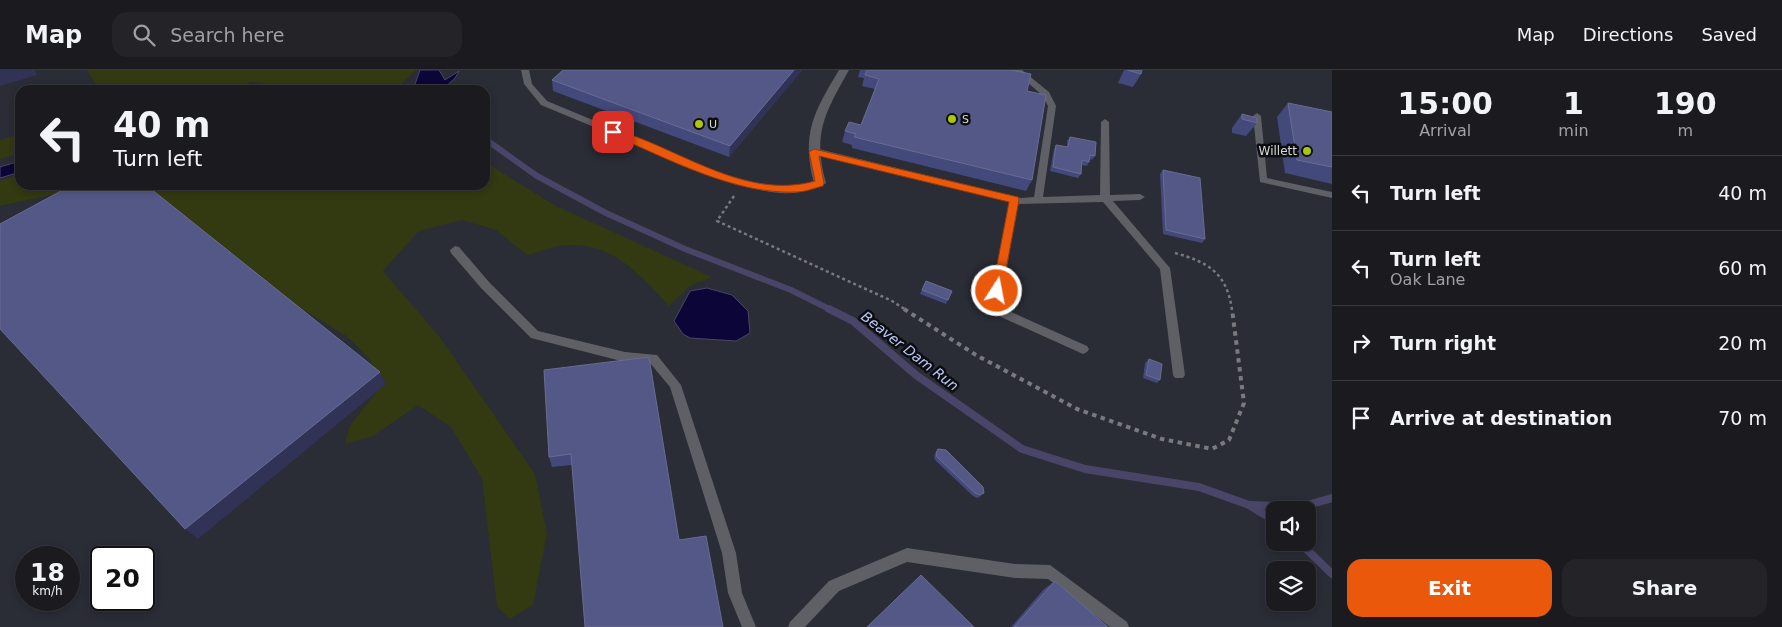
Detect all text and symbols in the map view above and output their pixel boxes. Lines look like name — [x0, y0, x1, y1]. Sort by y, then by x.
search box — [112, 12, 462, 57]
text: Map — [25, 21, 82, 49]
icon: search — [130, 21, 158, 49]
text: Search here — [170, 24, 284, 46]
text: Map — [1517, 24, 1555, 45]
text: Directions — [1583, 24, 1673, 45]
text: Saved — [1701, 24, 1757, 45]
text: 15:00 — [1397, 86, 1493, 121]
text: 1 — [1563, 86, 1584, 121]
text: 190 — [1654, 86, 1717, 121]
icon: left — [30, 105, 95, 170]
text: 40 m — [113, 105, 210, 145]
pin — [592, 111, 634, 153]
marker: S — [946, 113, 958, 125]
place label: S — [962, 113, 969, 126]
icon: arrive — [599, 118, 627, 146]
marker: U — [693, 118, 705, 130]
place label: U — [709, 118, 717, 131]
text: Arrival — [1419, 121, 1471, 140]
text: min — [1558, 121, 1589, 140]
text: m — [1677, 121, 1693, 140]
place label: Willett — [1259, 144, 1297, 158]
marker: Willett — [1301, 145, 1313, 157]
text: Turn left — [113, 146, 202, 171]
icon: left — [1347, 179, 1375, 207]
text: Turn left — [1390, 182, 1481, 204]
text: 40 m — [1718, 182, 1767, 204]
text: Turn left — [1390, 248, 1481, 270]
icon: left — [1347, 254, 1375, 282]
text: 60 m — [1718, 257, 1767, 279]
position arrow — [970, 264, 1022, 316]
text: Oak Lane — [1390, 270, 1465, 289]
water label: Beaver Dam Run — [858, 308, 962, 394]
icon: right — [1347, 329, 1375, 357]
text: Turn right — [1390, 332, 1496, 354]
text: 20 m — [1718, 332, 1767, 354]
icon: arrive — [1347, 404, 1375, 432]
text: Arrive at destination — [1390, 407, 1612, 429]
text: 70 m — [1718, 407, 1767, 429]
map controls — [1266, 501, 1316, 611]
button: sound — [1266, 501, 1316, 551]
speed limit sign: 20 — [90, 546, 155, 611]
text: 18 — [30, 558, 65, 587]
button: Exit — [1347, 559, 1552, 617]
button: Share — [1562, 559, 1767, 617]
button: layers — [1266, 561, 1316, 611]
text: km/h — [32, 584, 63, 598]

